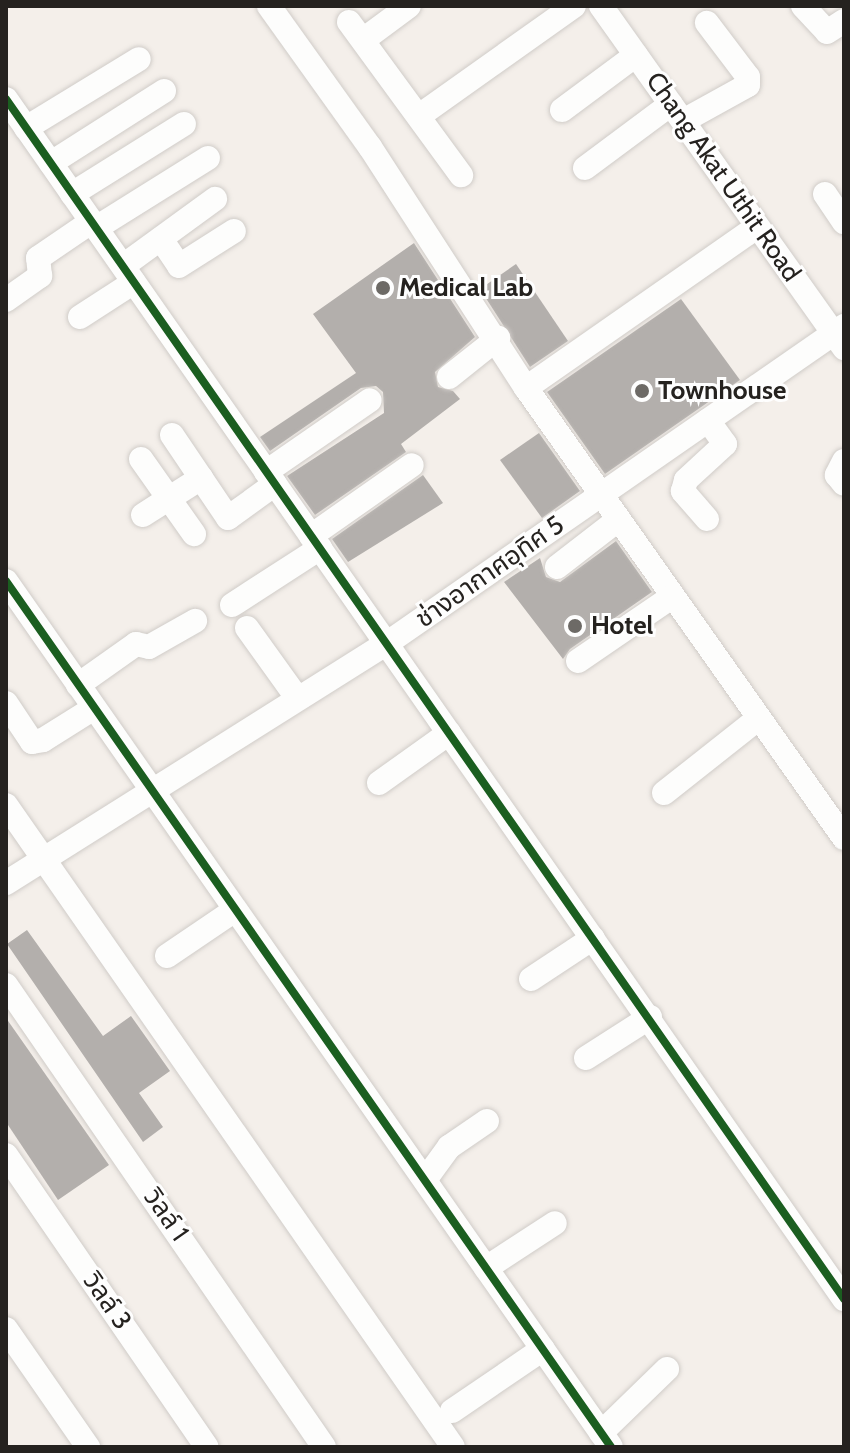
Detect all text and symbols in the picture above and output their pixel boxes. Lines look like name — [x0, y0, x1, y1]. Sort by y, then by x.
street label: Chang Akat Uthit Road — [639, 66, 807, 288]
place label: Medical Lab — [399, 272, 533, 304]
marker: Medical Lab — [374, 279, 392, 297]
place label: Townhouse — [658, 375, 786, 407]
marker: Townhouse — [633, 382, 651, 400]
street label: ช่างอากาศอุทิศ 5 — [410, 509, 570, 635]
place label: Hotel — [591, 610, 653, 642]
marker: Hotel — [566, 617, 584, 635]
street label: วิลล์ 1 — [137, 1183, 195, 1247]
street label: วิลล์ 3 — [76, 1266, 138, 1336]

